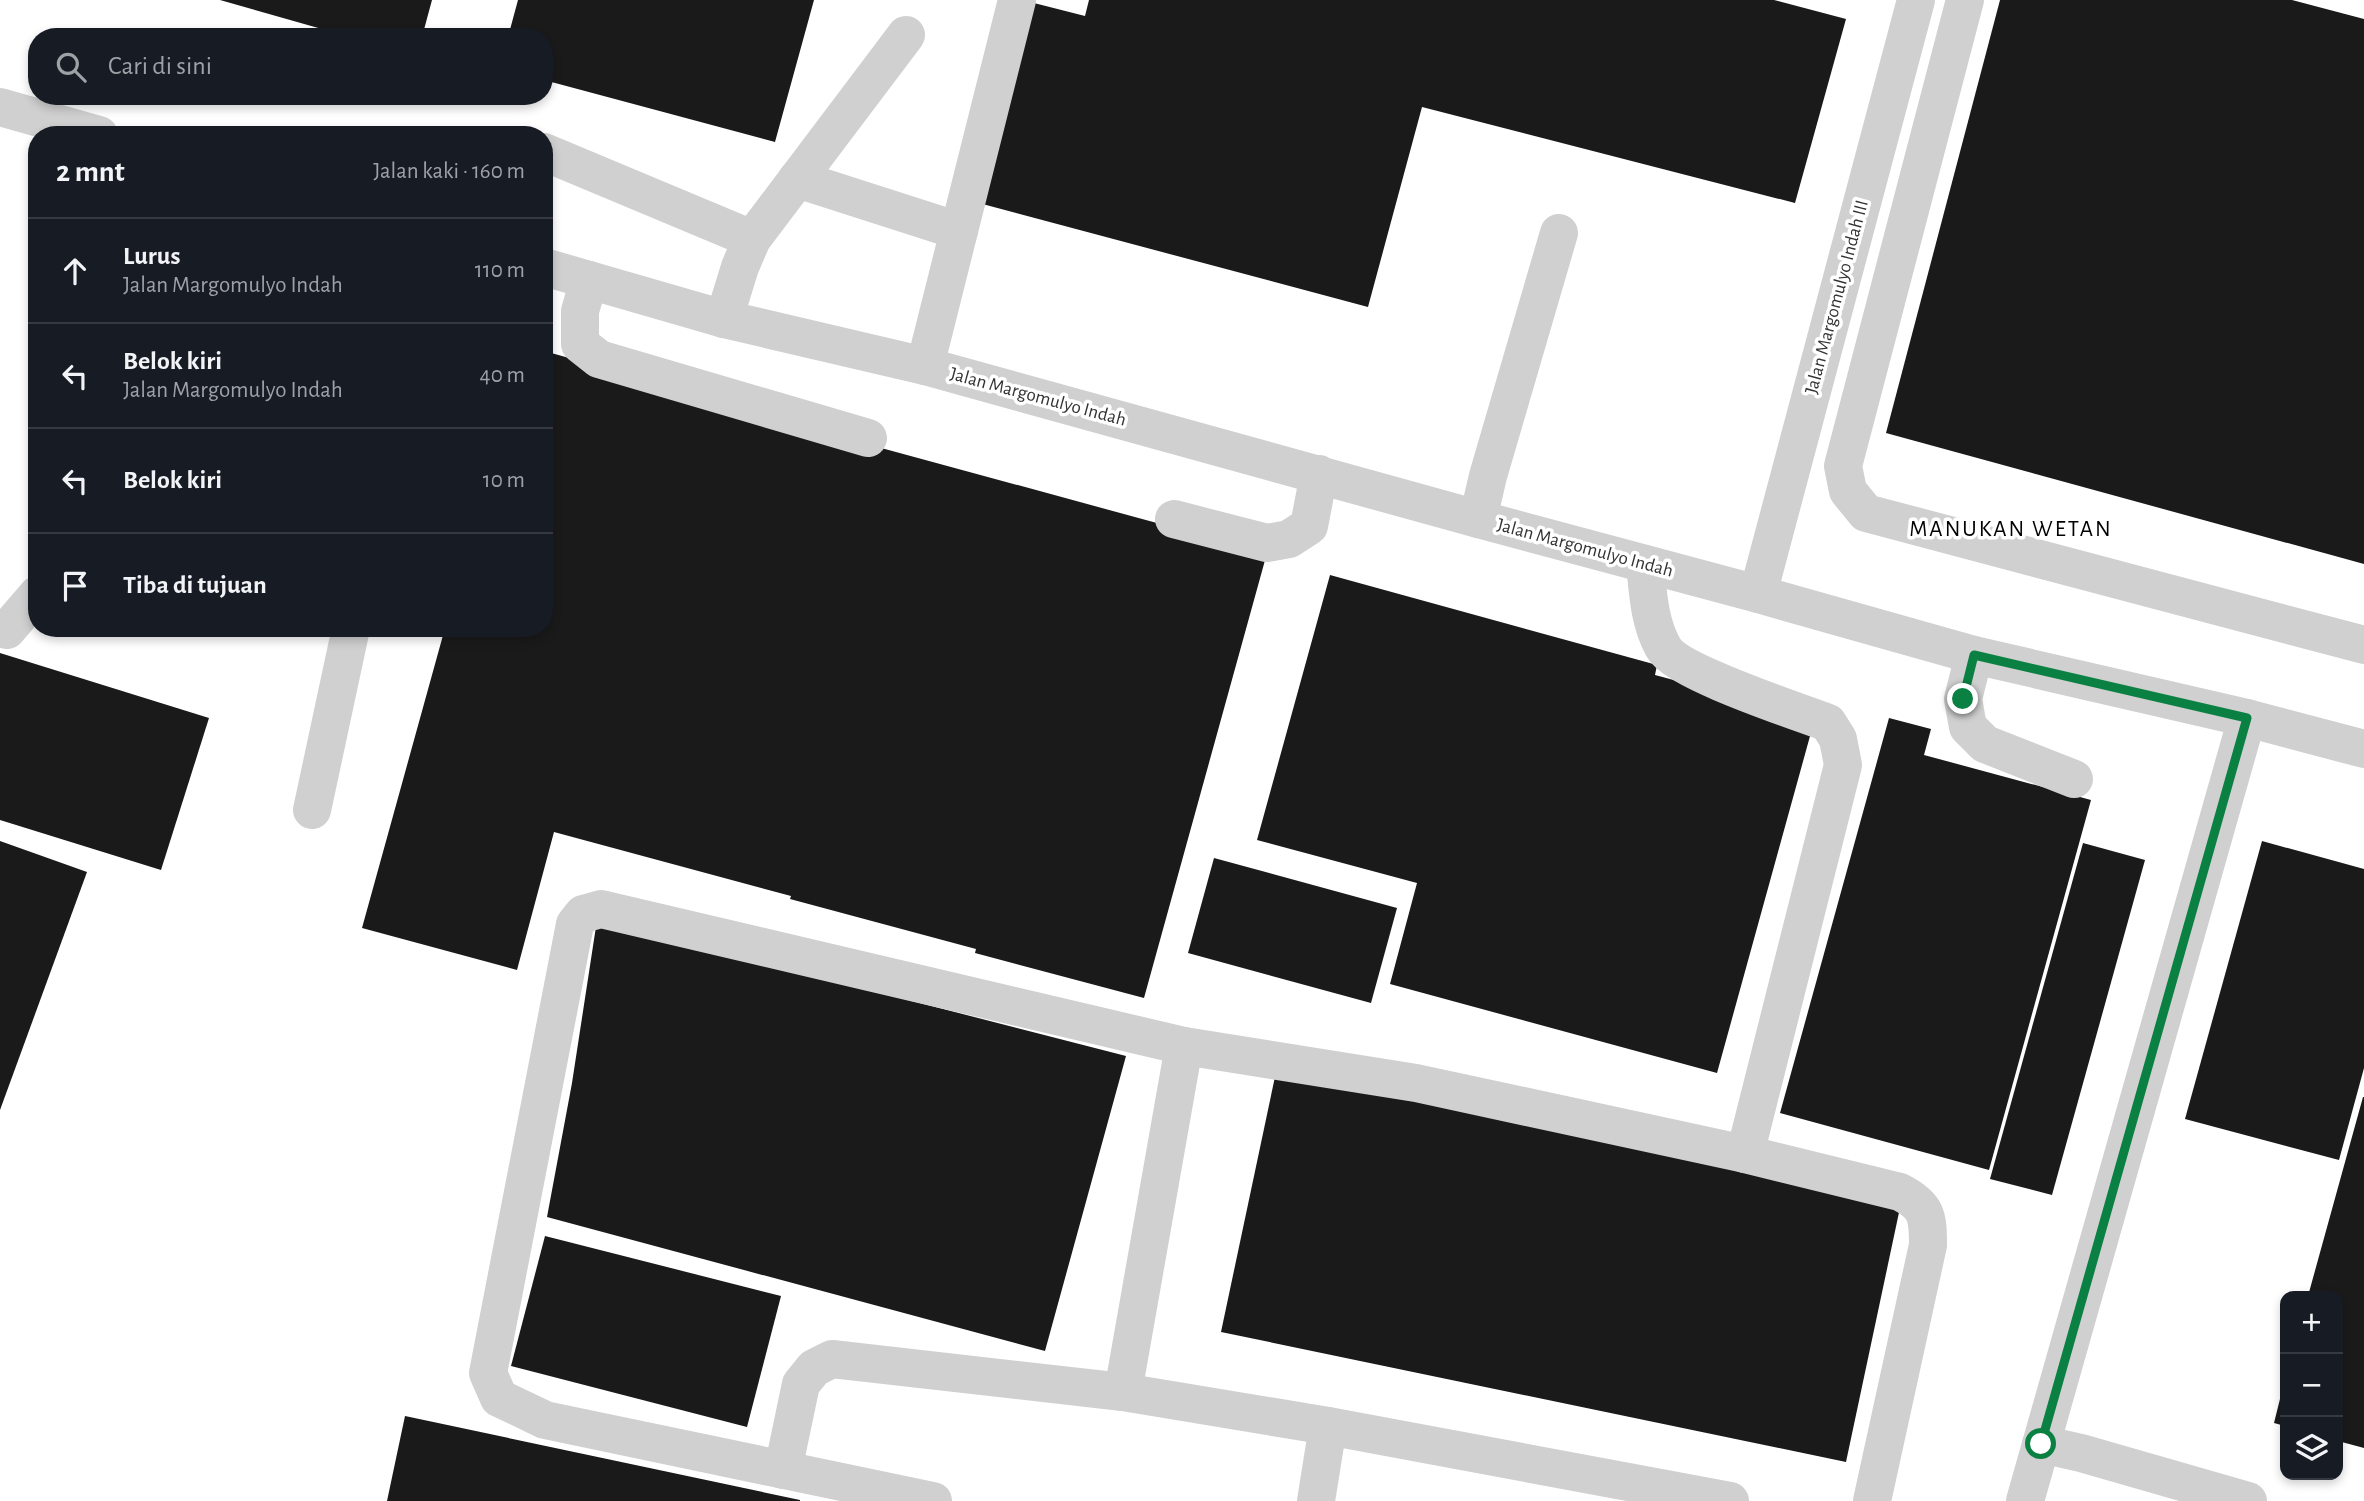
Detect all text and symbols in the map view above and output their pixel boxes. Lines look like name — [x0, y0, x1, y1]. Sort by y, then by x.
search box — [28, 28, 553, 105]
icon: search — [52, 48, 90, 86]
text: Cari di sini — [108, 53, 212, 79]
text: 2 mnt — [56, 157, 125, 187]
text: Jalan kaki · 160 m — [373, 160, 525, 183]
street label: Jalan Margomulyo Indah III — [1802, 198, 1872, 396]
text: Lurus — [123, 243, 180, 269]
icon: ahead — [56, 252, 94, 290]
text: 110 m — [475, 259, 525, 282]
text: Jalan Margomulyo Indah — [123, 274, 343, 297]
text: Belok kiri — [123, 348, 222, 374]
icon: left — [56, 357, 94, 395]
text: 40 m — [480, 364, 525, 387]
street label: Jalan Margomulyo Indah — [948, 364, 1128, 430]
text: Jalan Margomulyo Indah — [123, 379, 343, 402]
icon: left — [56, 462, 94, 500]
text: Belok kiri — [123, 467, 222, 493]
text: 10 m — [483, 469, 525, 492]
street label: Jalan Margomulyo Indah — [1495, 515, 1675, 581]
district label: MANUKAN WETAN — [1909, 518, 2113, 541]
icon: arrive — [56, 567, 94, 605]
text: Tiba di tujuan — [123, 572, 267, 598]
route end — [1947, 683, 1978, 714]
map controls — [2280, 1291, 2343, 1480]
button: + — [2280, 1291, 2343, 1354]
button: − — [2280, 1354, 2343, 1417]
button: layers — [2280, 1417, 2343, 1480]
route start — [2025, 1428, 2056, 1459]

